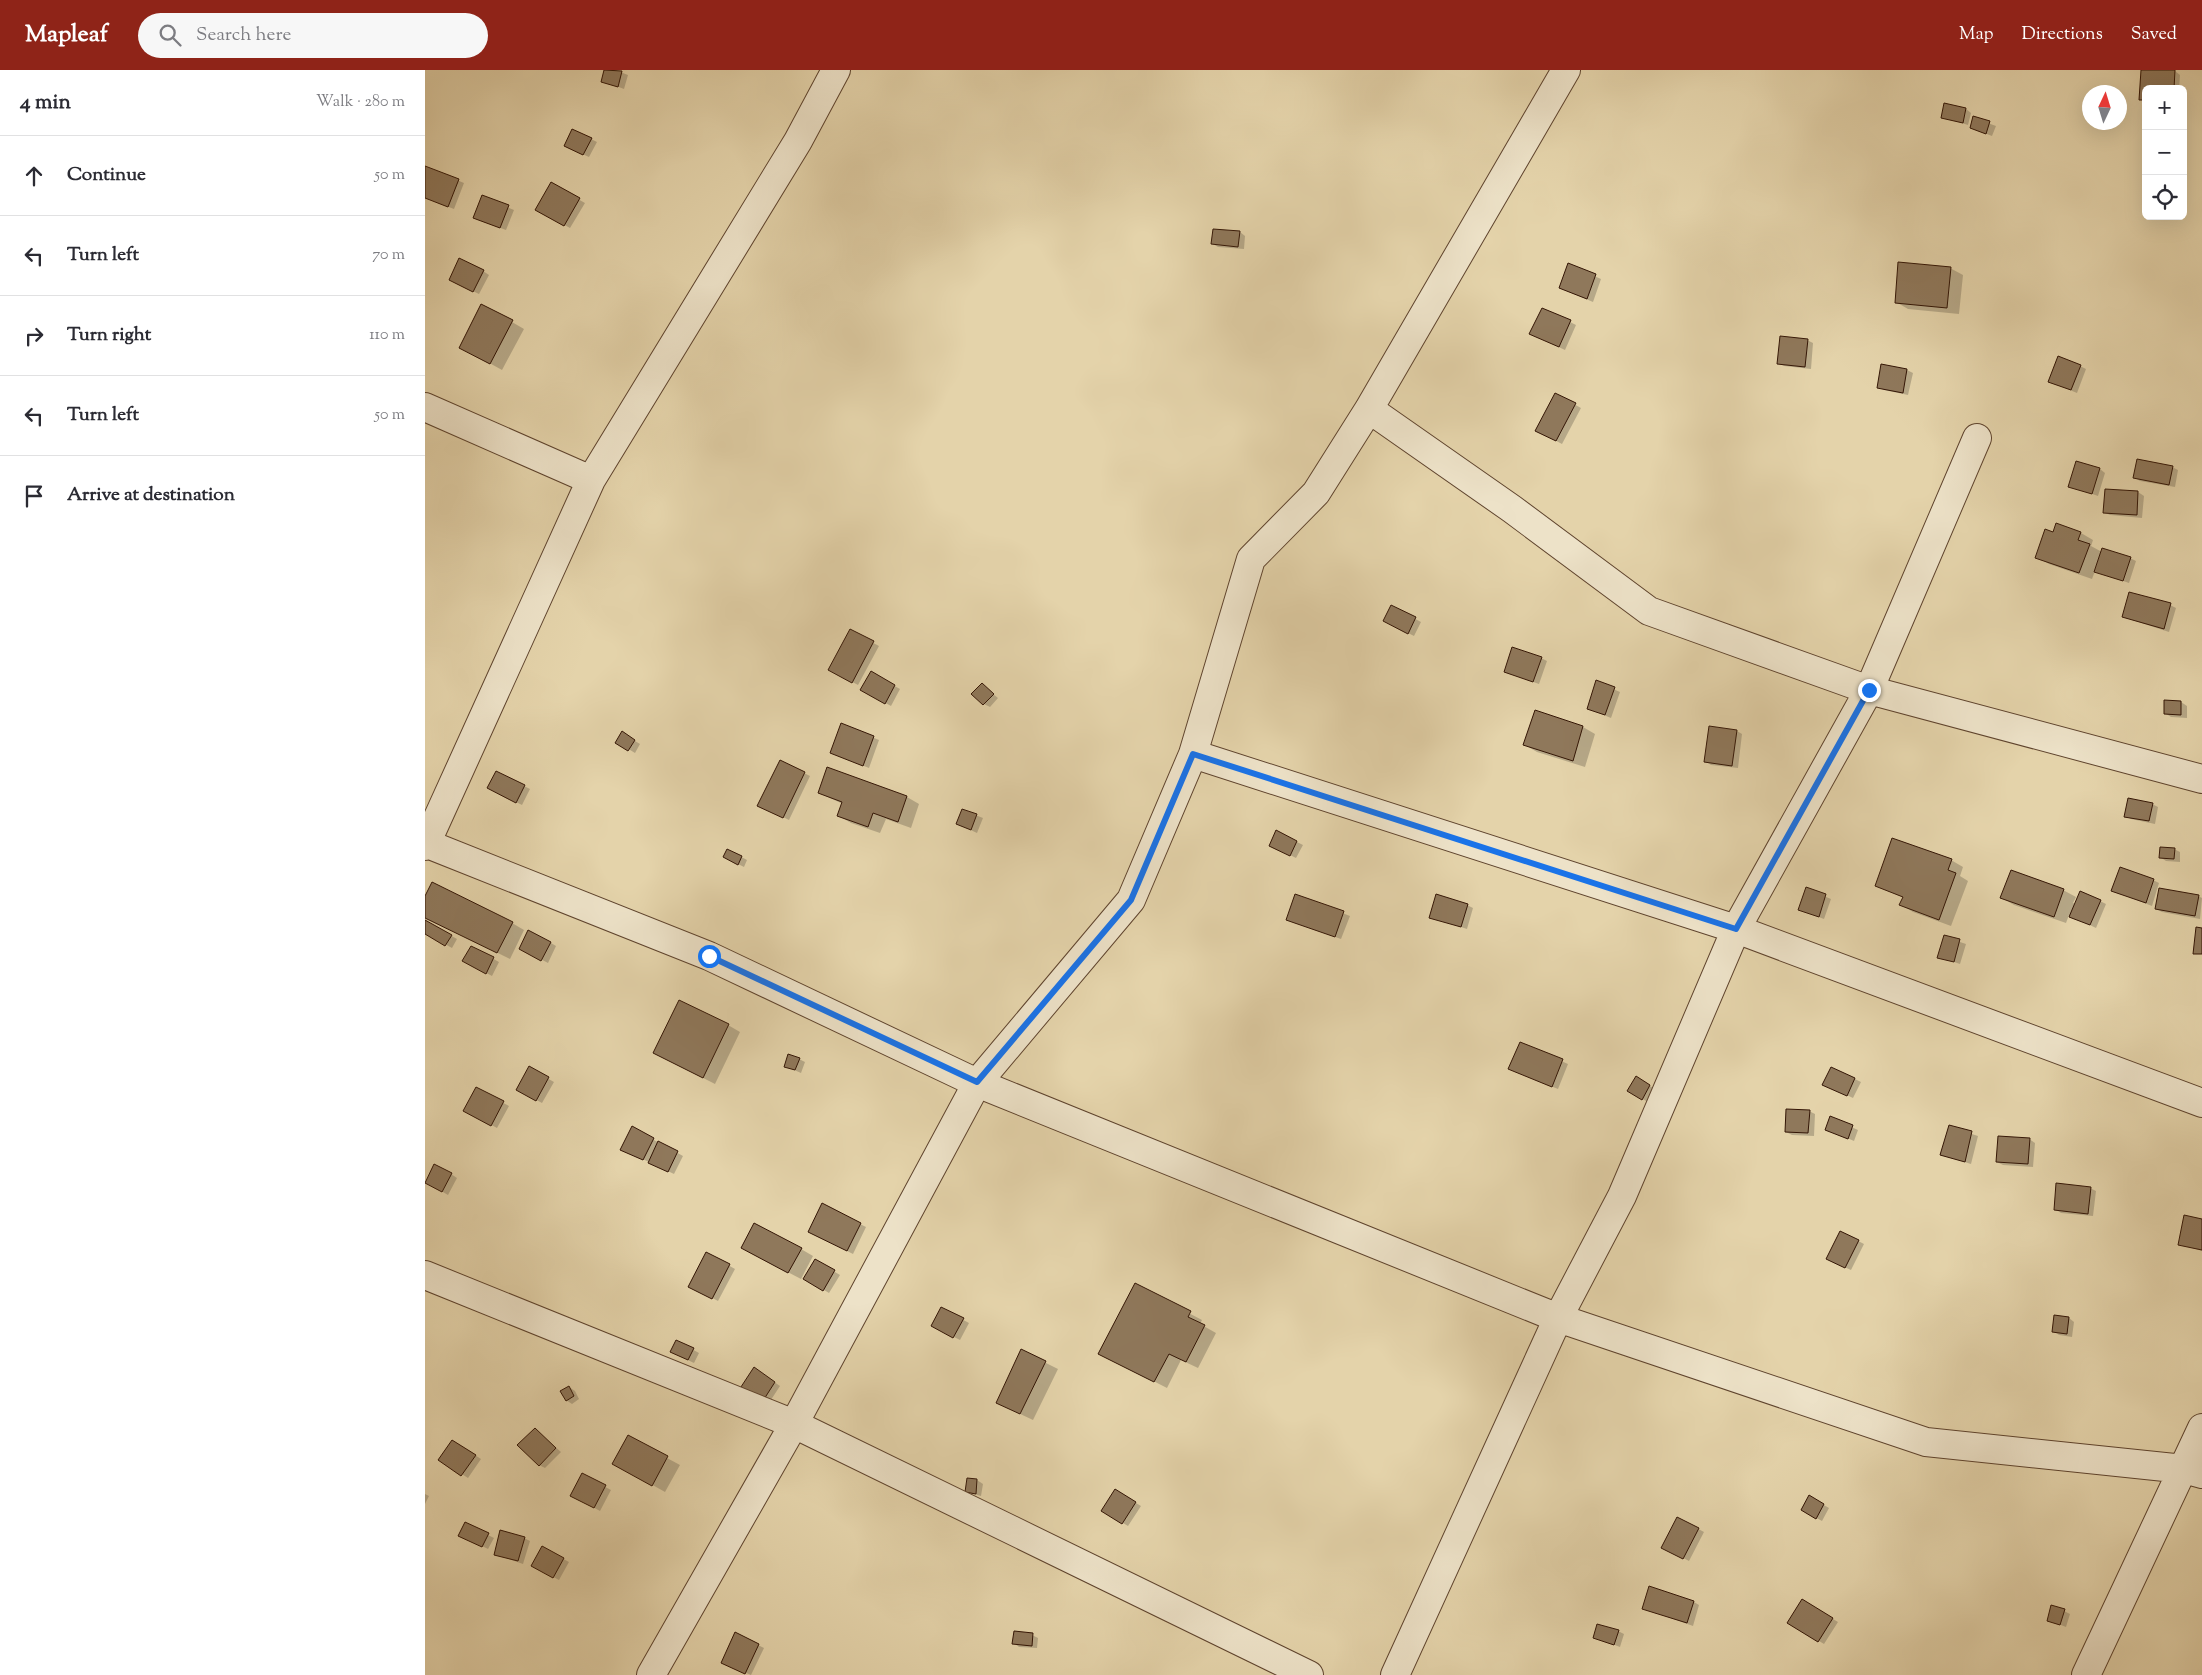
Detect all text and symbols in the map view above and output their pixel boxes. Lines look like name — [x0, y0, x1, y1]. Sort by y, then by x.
search box — [138, 13, 488, 58]
text: Mapleaf — [25, 18, 108, 52]
icon: search — [156, 21, 184, 49]
text: Search here — [196, 22, 291, 49]
text: Map — [1959, 22, 1994, 48]
text: Directions — [2022, 22, 2103, 48]
text: Saved — [2131, 22, 2177, 48]
north arrow — [2082, 85, 2127, 130]
map controls — [2142, 85, 2187, 220]
button: + — [2142, 85, 2187, 130]
text: 4 min — [20, 88, 71, 118]
text: Walk · 280 m — [316, 91, 405, 114]
button: − — [2142, 130, 2187, 175]
icon: ahead — [20, 162, 48, 190]
text: Continue — [67, 162, 146, 189]
text: 50 m — [374, 164, 405, 187]
button: locate — [2142, 175, 2187, 220]
icon: left — [20, 242, 48, 270]
text: Turn left — [67, 242, 139, 269]
text: 70 m — [372, 244, 405, 267]
icon: right — [20, 322, 48, 350]
text: Turn right — [67, 322, 151, 349]
text: 110 m — [369, 324, 405, 347]
icon: left — [20, 402, 48, 430]
text: Turn left — [67, 402, 139, 429]
text: 50 m — [374, 404, 405, 427]
icon: arrive — [20, 482, 48, 510]
text: Arrive at destination — [67, 482, 235, 509]
route end — [1858, 679, 1881, 702]
route start — [698, 945, 721, 968]

